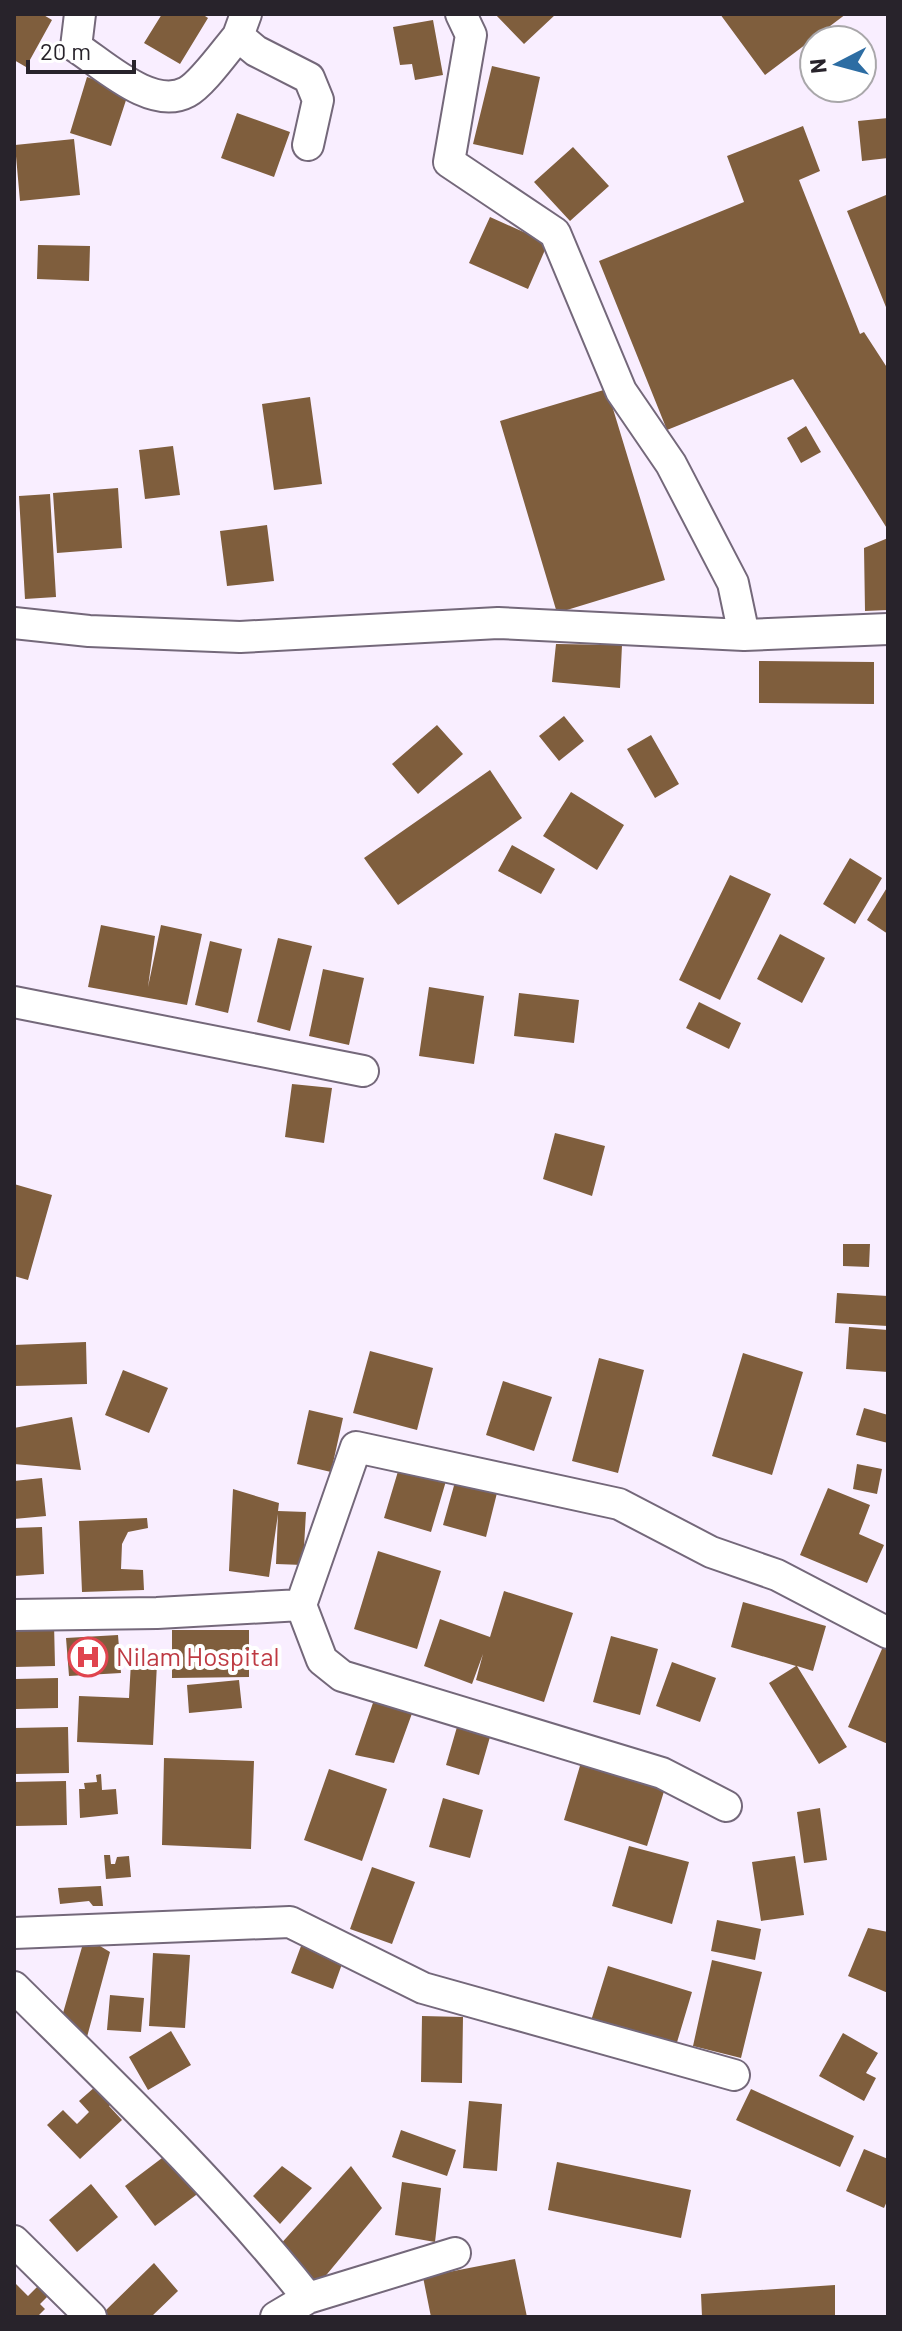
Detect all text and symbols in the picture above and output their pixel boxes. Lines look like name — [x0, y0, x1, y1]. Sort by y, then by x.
scale bar — [28, 24, 134, 74]
north arrow — [798, 24, 878, 104]
text: 20 m — [40, 36, 91, 65]
text: N — [803, 58, 831, 75]
hospital icon: Nilam Hospital — [67, 1636, 109, 1678]
place label: Nilam Hospital — [116, 1640, 280, 1671]

